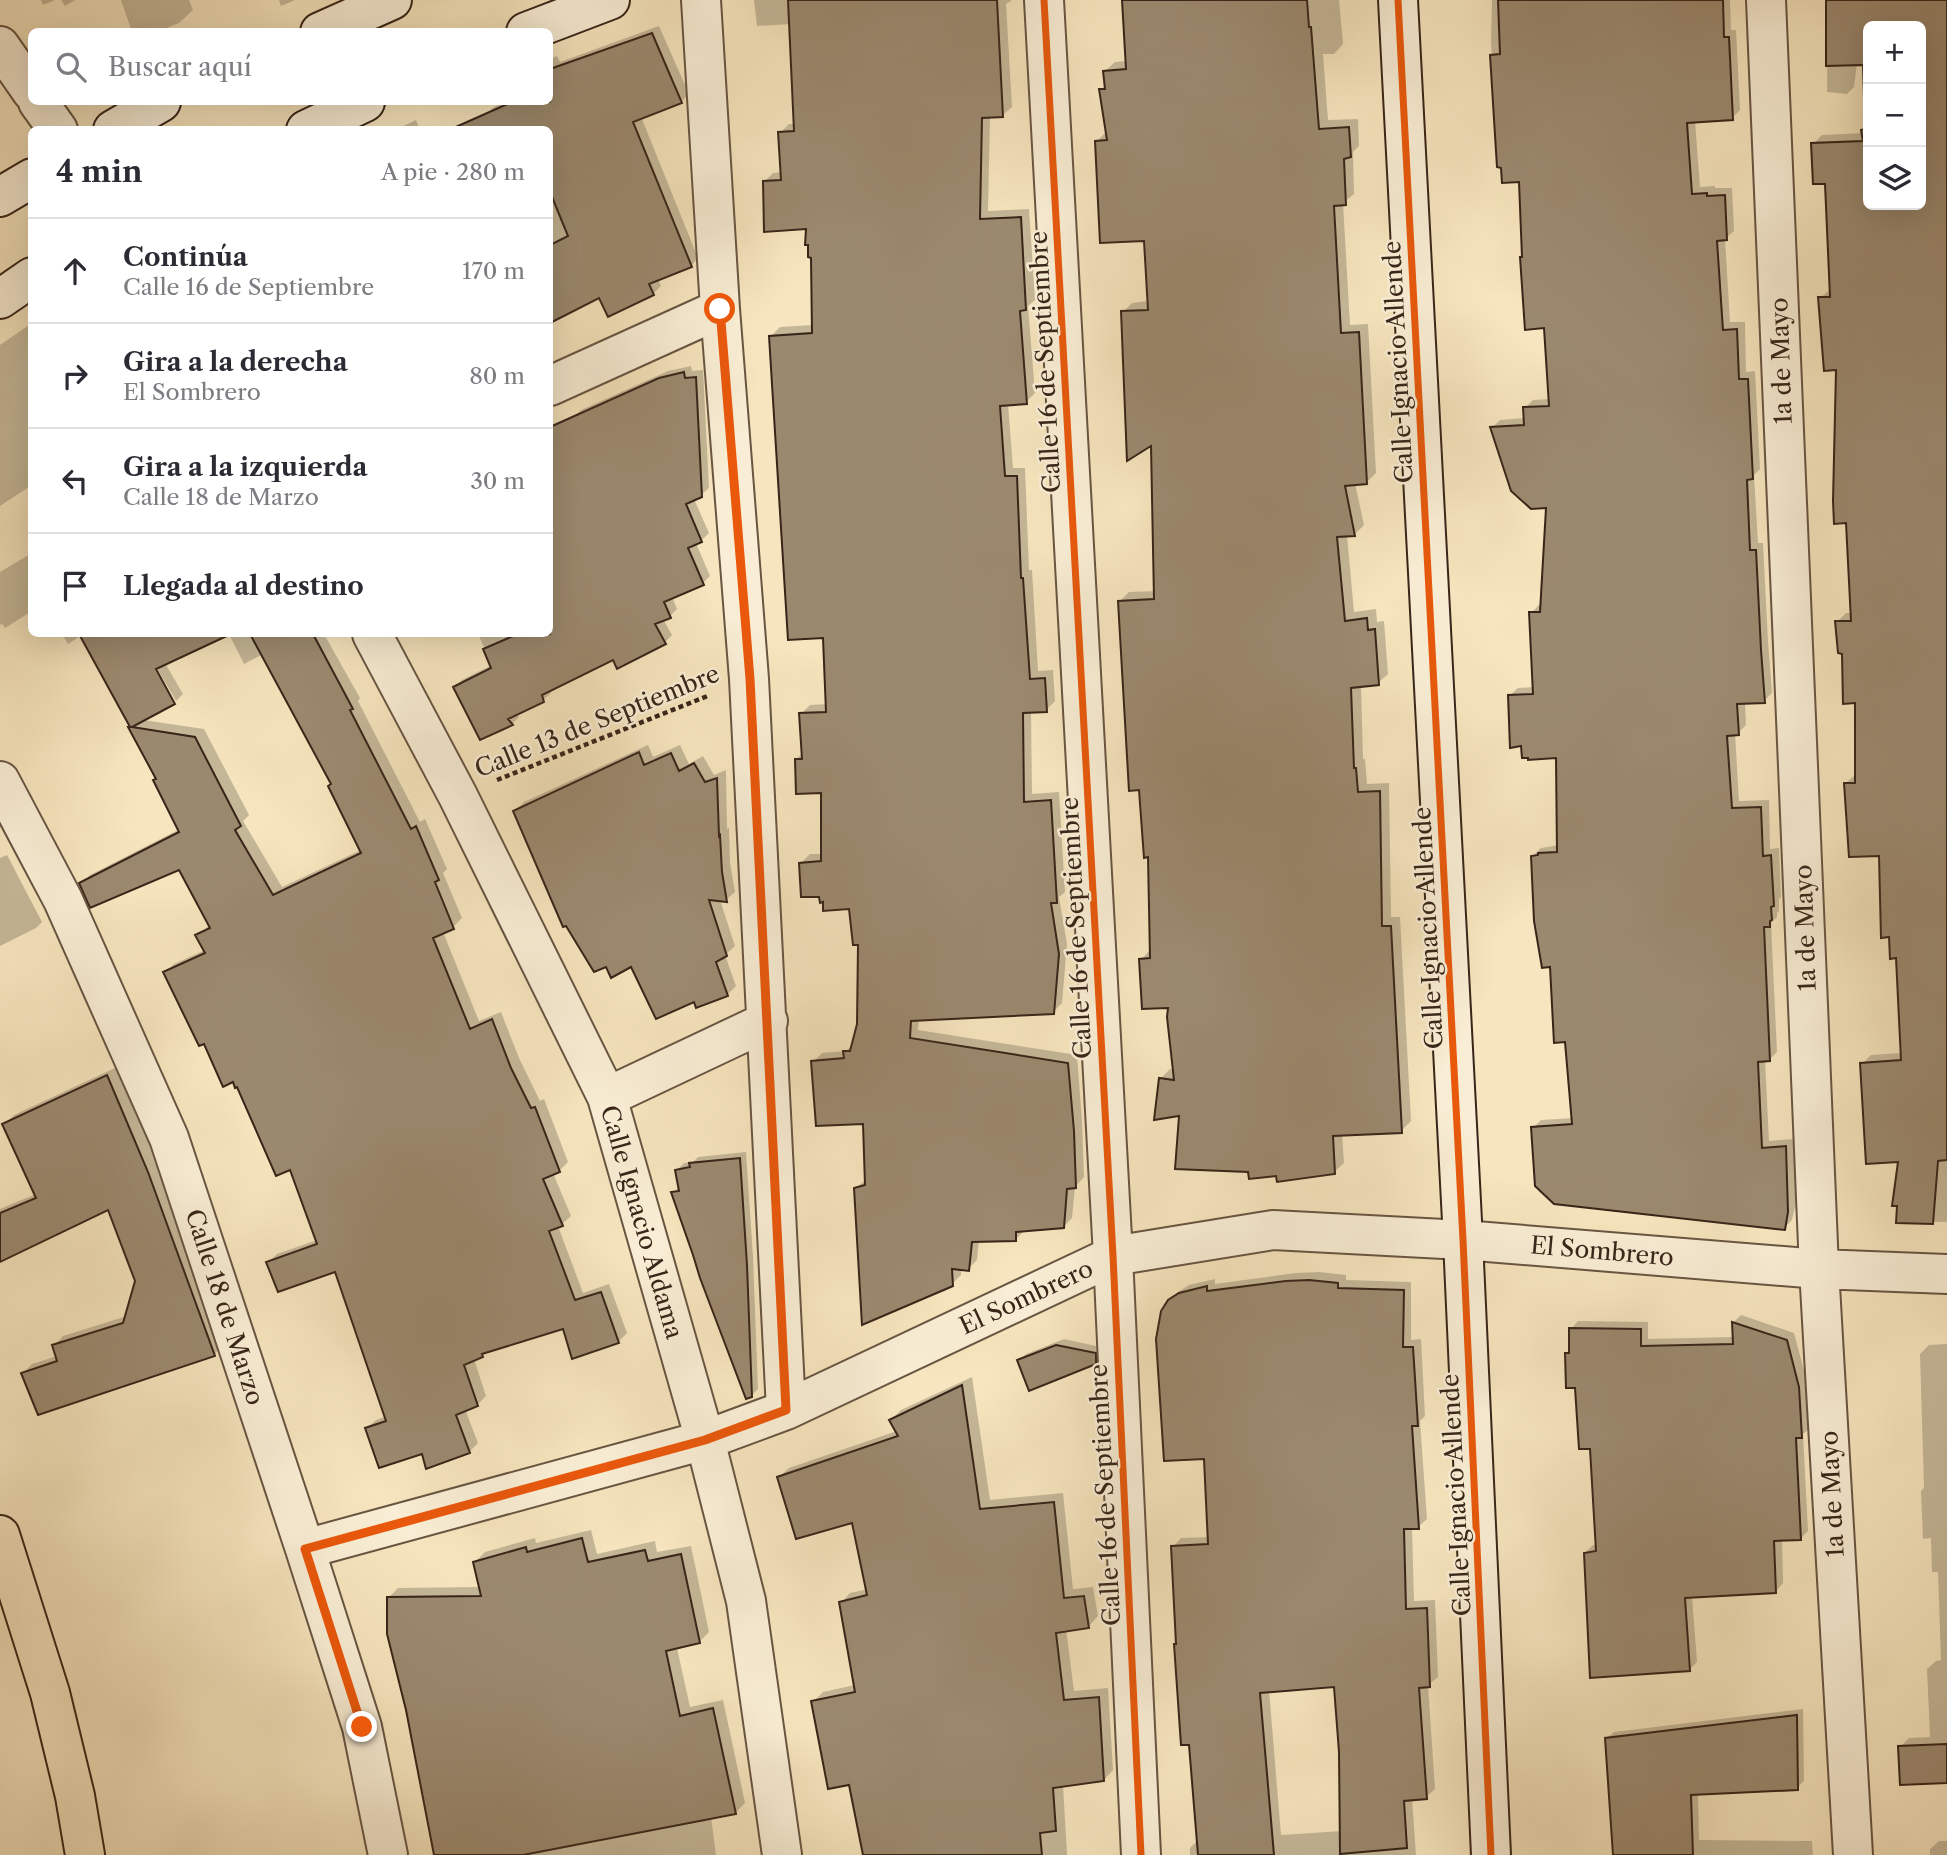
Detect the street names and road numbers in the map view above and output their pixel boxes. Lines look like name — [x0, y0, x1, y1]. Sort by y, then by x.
street label: Calle 16 de Septiembre — [1024, 230, 1066, 494]
street label: Calle Ignacio Allende — [1377, 240, 1419, 484]
street label: 1a de Mayo — [1764, 297, 1798, 425]
street label: Calle 13 de Septiembre — [470, 659, 724, 783]
street label: Calle 16 de Septiembre — [1055, 796, 1097, 1060]
street label: Calle Ignacio Allende — [1407, 806, 1449, 1050]
street label: 1a de Mayo — [1788, 864, 1822, 992]
street label: Calle Ignacio Aldama — [595, 1102, 689, 1342]
street label: Calle 18 de Marzo — [180, 1205, 270, 1409]
street label: El Sombrero — [1529, 1230, 1675, 1272]
street label: El Sombrero — [955, 1253, 1097, 1341]
street label: Calle 16 de Septiembre — [1084, 1363, 1126, 1627]
street label: Calle Ignacio Allende — [1435, 1373, 1477, 1617]
street label: 1a de Mayo — [1814, 1430, 1850, 1558]

